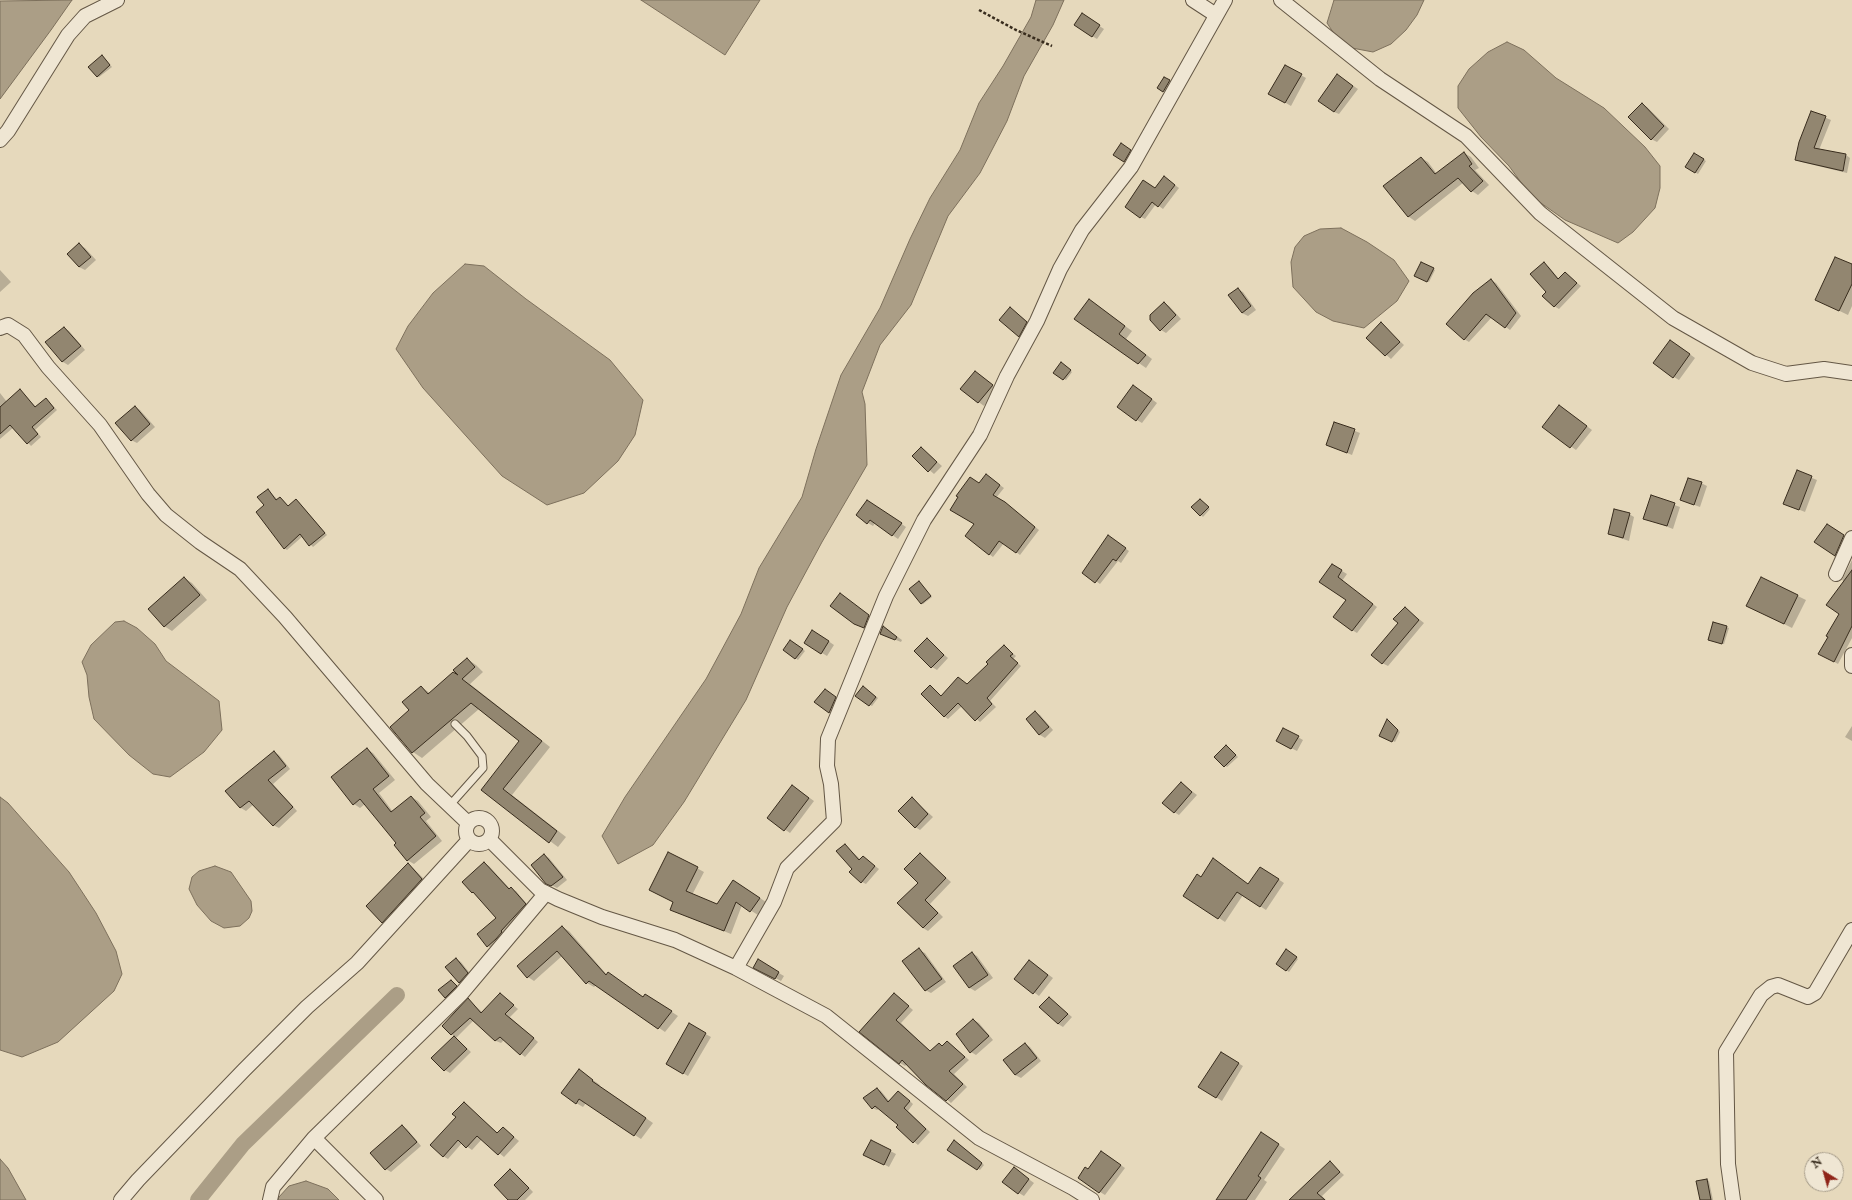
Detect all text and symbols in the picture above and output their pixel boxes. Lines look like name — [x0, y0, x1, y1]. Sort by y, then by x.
north arrow — [1804, 1152, 1844, 1192]
text: N — [1809, 1155, 1825, 1171]

